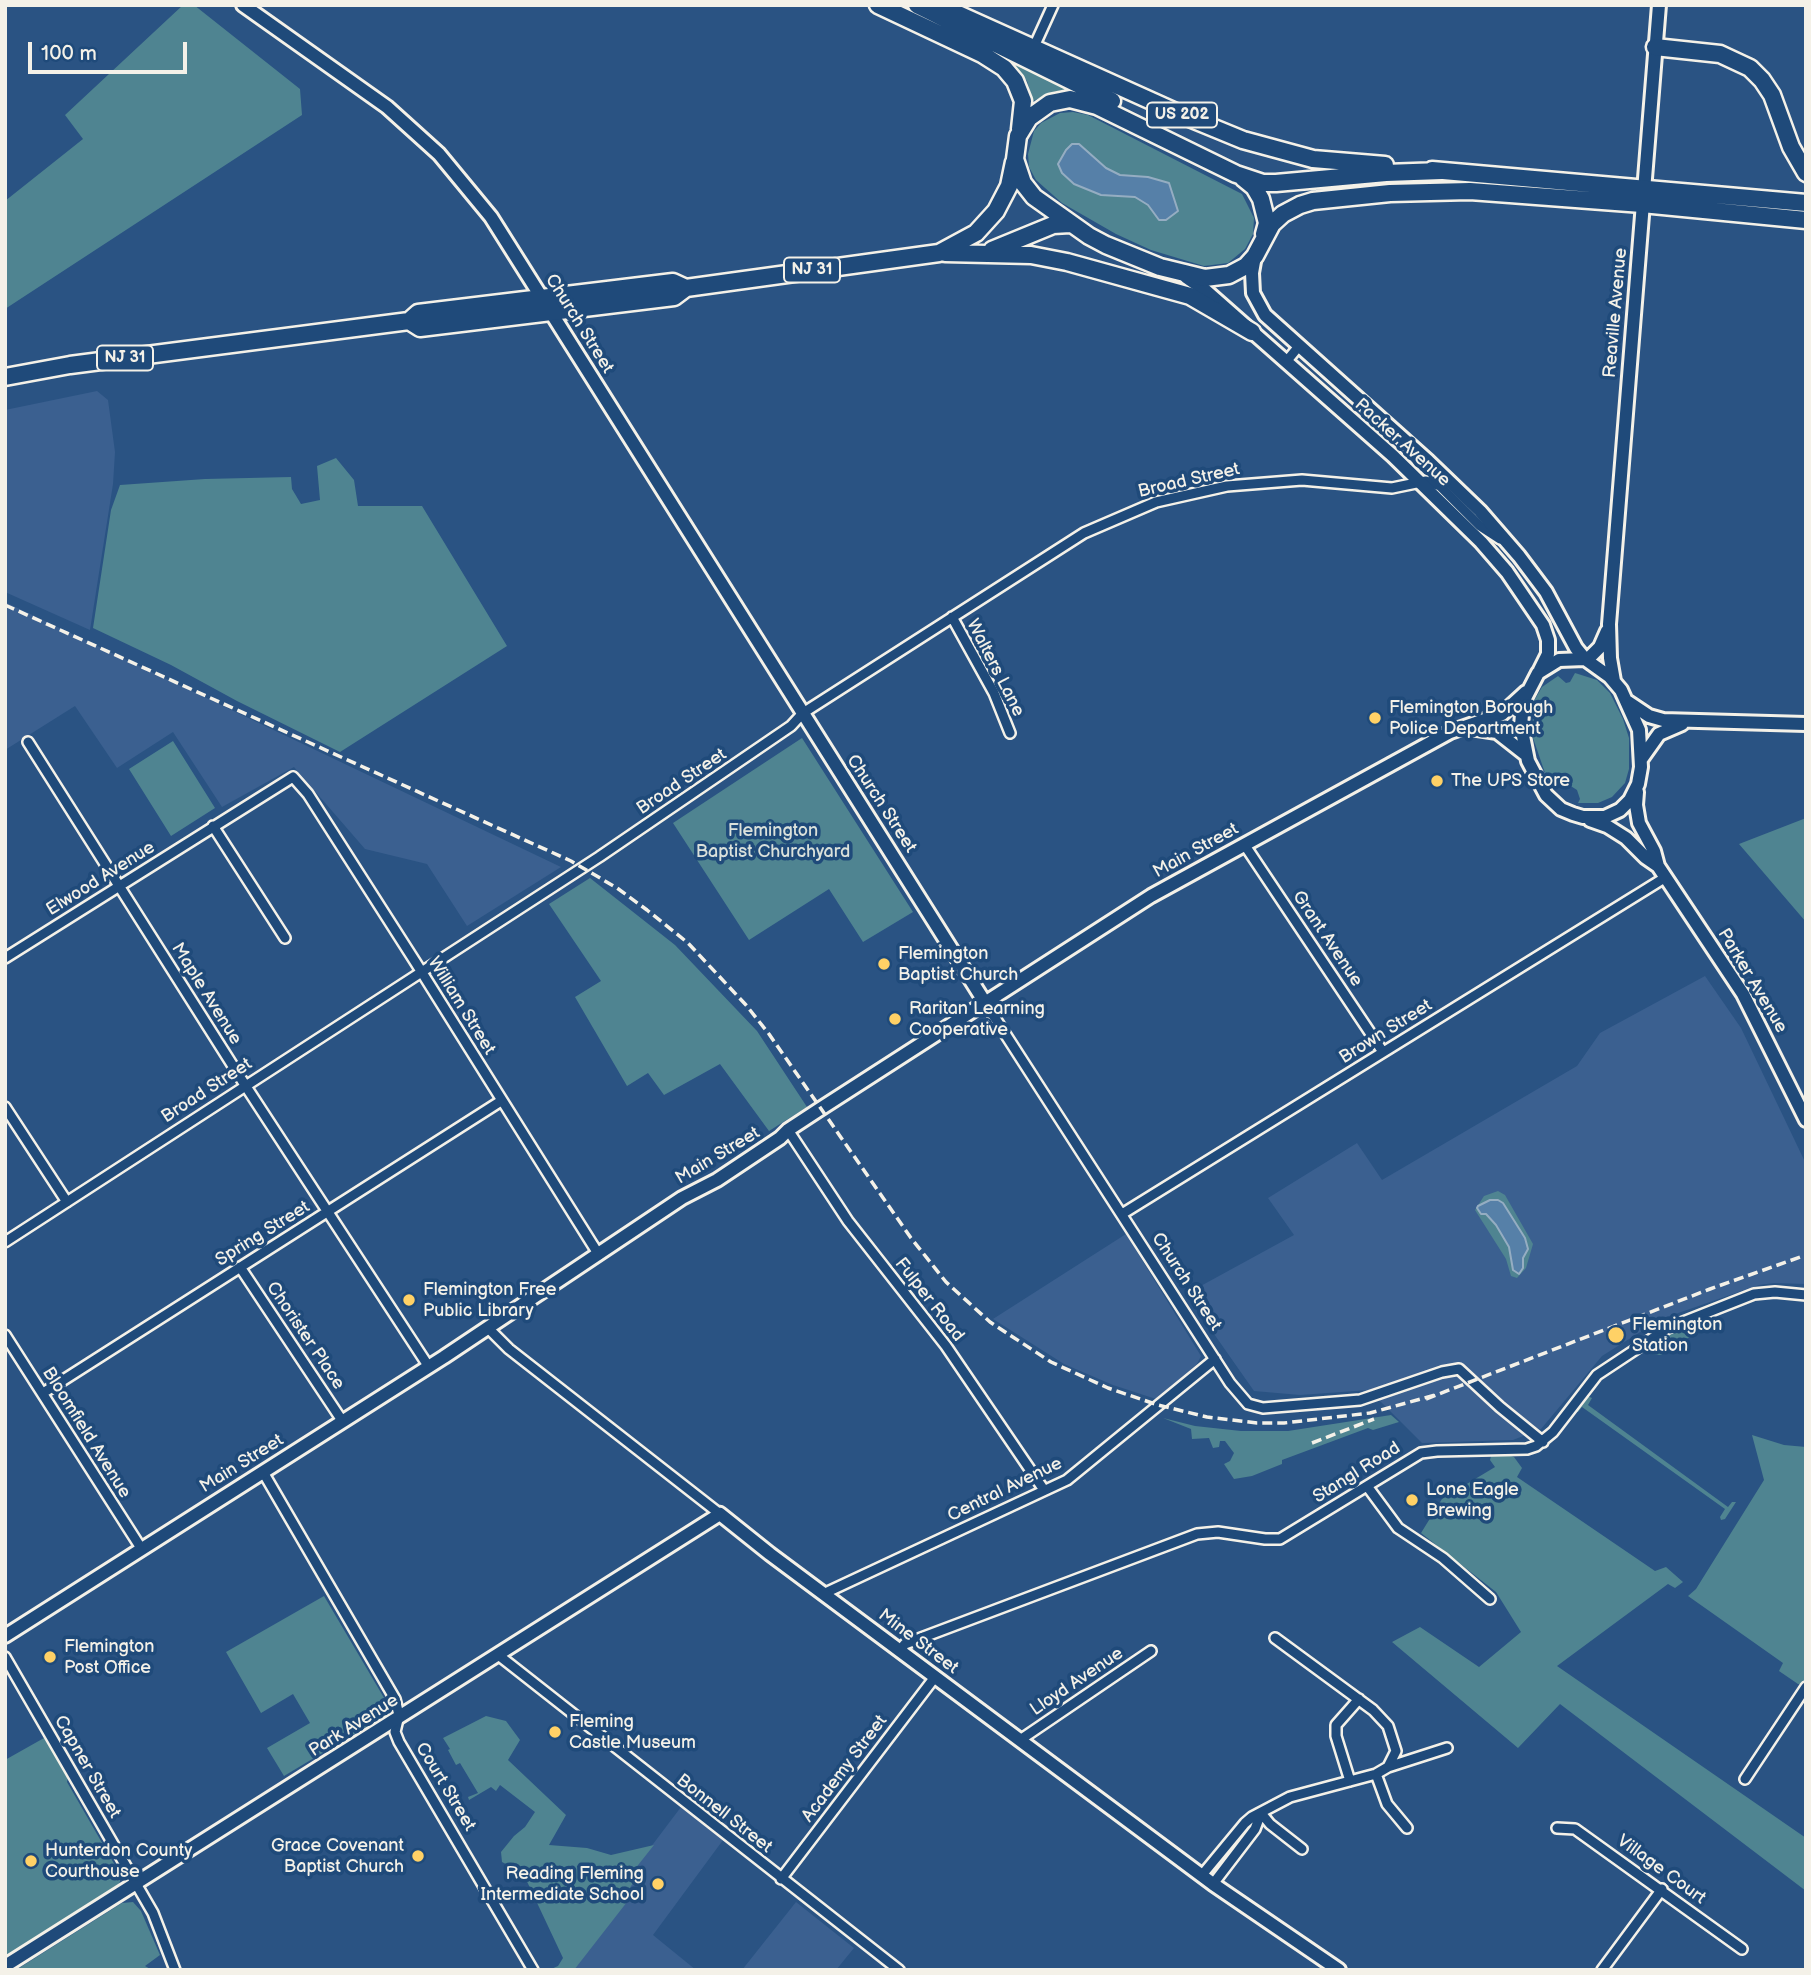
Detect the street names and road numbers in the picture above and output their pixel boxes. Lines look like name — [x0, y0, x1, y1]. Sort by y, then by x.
road number: US 202 — [1147, 102, 1217, 127]
street label: Reaville Avenue — [1600, 247, 1632, 379]
road number: NJ 31 — [784, 258, 840, 282]
street label: Church Street — [540, 271, 618, 377]
road number: NJ 31 — [97, 346, 153, 370]
street label: Packer Avenue — [1350, 394, 1454, 492]
street label: Broad Street — [1136, 459, 1242, 503]
street label: Walters Lane — [961, 616, 1029, 720]
street label: Broad Street — [633, 744, 731, 820]
street label: Church Street — [841, 751, 921, 857]
street label: Main Street — [1149, 819, 1243, 883]
street label: Elwood Avenue — [43, 837, 159, 921]
street label: Grant Avenue — [1287, 887, 1367, 991]
street label: Parker Avenue — [1712, 925, 1792, 1037]
street label: Maple Avenue — [166, 939, 246, 1049]
street label: William Street — [422, 953, 500, 1059]
street label: Brown Street — [1336, 995, 1436, 1069]
street label: Broad Street — [158, 1054, 256, 1128]
street label: Main Street — [672, 1122, 764, 1190]
street label: Spring Street — [212, 1197, 314, 1271]
street label: Church Street — [1146, 1229, 1226, 1335]
street label: Fulper Road — [890, 1254, 968, 1346]
street label: Chorister Place — [261, 1278, 349, 1394]
street label: Bloomfield Avenue — [37, 1363, 135, 1503]
street label: Main Street — [196, 1430, 288, 1498]
street label: Stangl Road — [1309, 1438, 1405, 1508]
street label: Central Avenue — [944, 1453, 1066, 1527]
street label: Mine Street — [874, 1605, 962, 1679]
street label: Lloyd Avenue — [1026, 1643, 1128, 1721]
street label: Park Avenue — [305, 1690, 403, 1762]
street label: Academy Street — [798, 1711, 892, 1827]
street label: Capner Street — [49, 1712, 125, 1822]
street label: Court Street — [410, 1739, 480, 1835]
street label: Bonnell Street — [672, 1770, 776, 1858]
street label: Village Court — [1612, 1831, 1710, 1909]

